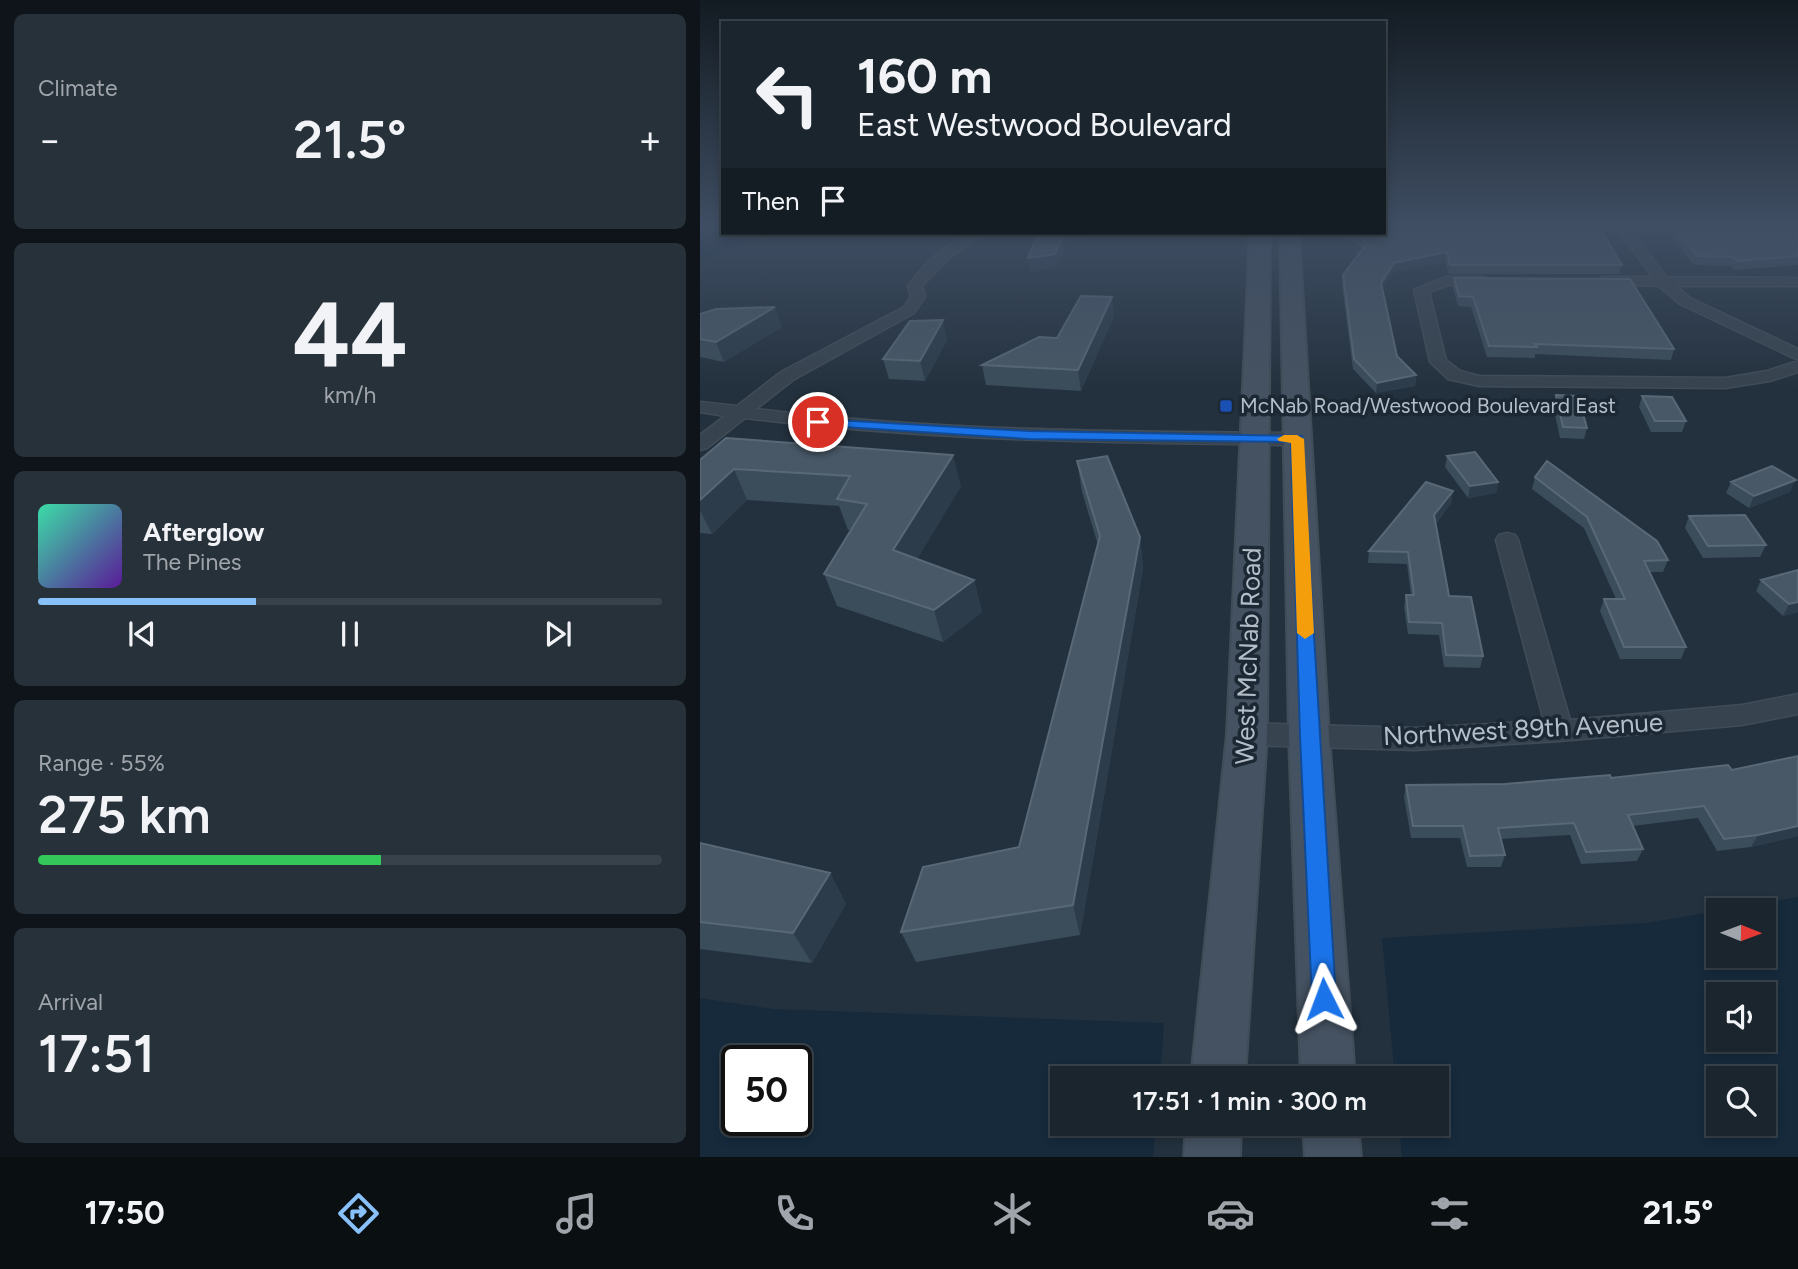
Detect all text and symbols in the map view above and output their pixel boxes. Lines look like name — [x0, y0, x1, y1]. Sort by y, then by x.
text: 160 m — [857, 46, 992, 105]
icon: left — [742, 49, 833, 140]
text: Climate — [38, 74, 117, 102]
text: East Westwood Boulevard — [857, 106, 1232, 144]
text: 21.5° — [293, 109, 407, 171]
text: − — [38, 117, 62, 163]
text: + — [638, 117, 662, 163]
icon: arrive — [814, 182, 852, 220]
text: Then — [742, 185, 800, 217]
text: 44 — [292, 281, 408, 390]
text: km/h — [324, 381, 376, 409]
pin — [788, 392, 848, 452]
place label: McNab Road/Westwood Boulevard East — [1240, 393, 1616, 418]
marker: McNab Road/Westwood Boulevard East — [1218, 398, 1234, 414]
icon: arrive — [799, 403, 837, 441]
text: Afterglow — [143, 516, 265, 548]
street label: West McNab Road — [1228, 547, 1268, 765]
text: The Pines — [143, 548, 242, 576]
icon: previous — [123, 615, 161, 653]
icon: pause — [331, 615, 369, 653]
icon: next — [539, 615, 577, 653]
street label: Northwest 89th Avenue — [1382, 706, 1664, 752]
text: Range · 55% — [38, 749, 165, 777]
text: 275 km — [38, 784, 211, 846]
north arrow — [1706, 898, 1776, 968]
map controls — [1706, 898, 1776, 1136]
position arrow — [1287, 962, 1361, 1036]
button: sound — [1706, 982, 1776, 1052]
text: Arrival — [38, 988, 103, 1016]
text: 17:51 — [38, 1023, 155, 1085]
speed limit sign: 50 — [721, 1045, 812, 1136]
button: search — [1706, 1066, 1776, 1136]
text: 17:51 · 1 min · 300 m — [1132, 1085, 1367, 1117]
icon: directions — [334, 1189, 383, 1238]
icon: music — [552, 1189, 601, 1238]
icon: phone — [770, 1189, 819, 1238]
icon: climate — [988, 1189, 1037, 1238]
icon: car — [1206, 1189, 1255, 1238]
icon: filters — [1425, 1189, 1474, 1238]
text: 17:50 — [85, 1194, 165, 1232]
text: 21.5° — [1643, 1194, 1713, 1232]

